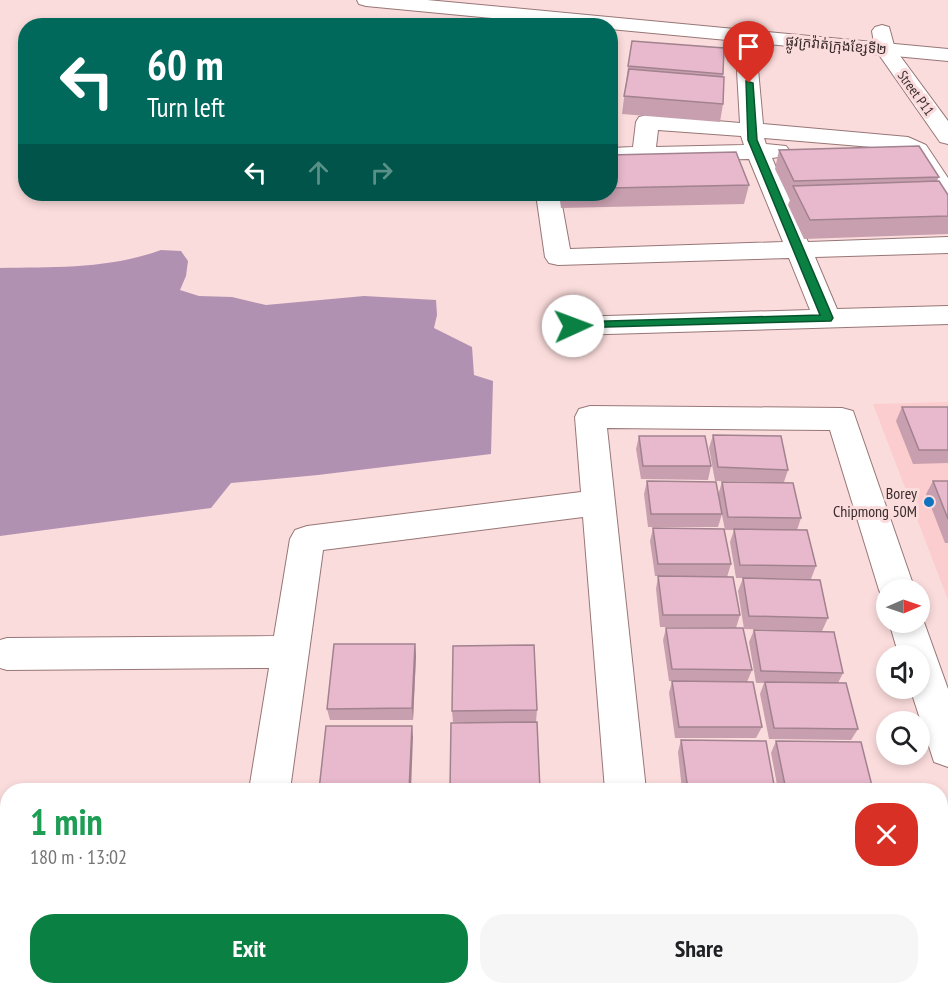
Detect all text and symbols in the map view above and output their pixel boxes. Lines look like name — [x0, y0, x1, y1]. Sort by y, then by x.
pin — [723, 21, 774, 83]
icon: arrive — [732, 30, 765, 63]
street label: ផ្លូវក្រវ៉ាត់ក្រុងខ្សែទី២ — [784, 32, 887, 62]
text: 60 m — [147, 37, 224, 92]
icon: left — [48, 42, 126, 120]
street label: Street P11 — [894, 67, 938, 119]
text: Turn left — [147, 90, 225, 124]
icon: left — [239, 156, 272, 189]
icon: ahead — [302, 156, 335, 189]
icon: right — [365, 156, 398, 189]
position arrow — [541, 294, 605, 358]
place label: Borey Chipmong 50M — [833, 483, 917, 521]
marker: Borey Chipmong 50M — [922, 495, 936, 509]
north arrow — [876, 579, 930, 633]
map controls — [876, 579, 930, 765]
button: sound — [876, 645, 930, 699]
button: search — [876, 711, 930, 765]
text: 1 min — [30, 798, 103, 845]
button: close — [855, 803, 918, 866]
text: 180 m · 13:02 — [30, 844, 127, 870]
button: Exit — [30, 914, 468, 983]
button: Share — [480, 914, 918, 983]

